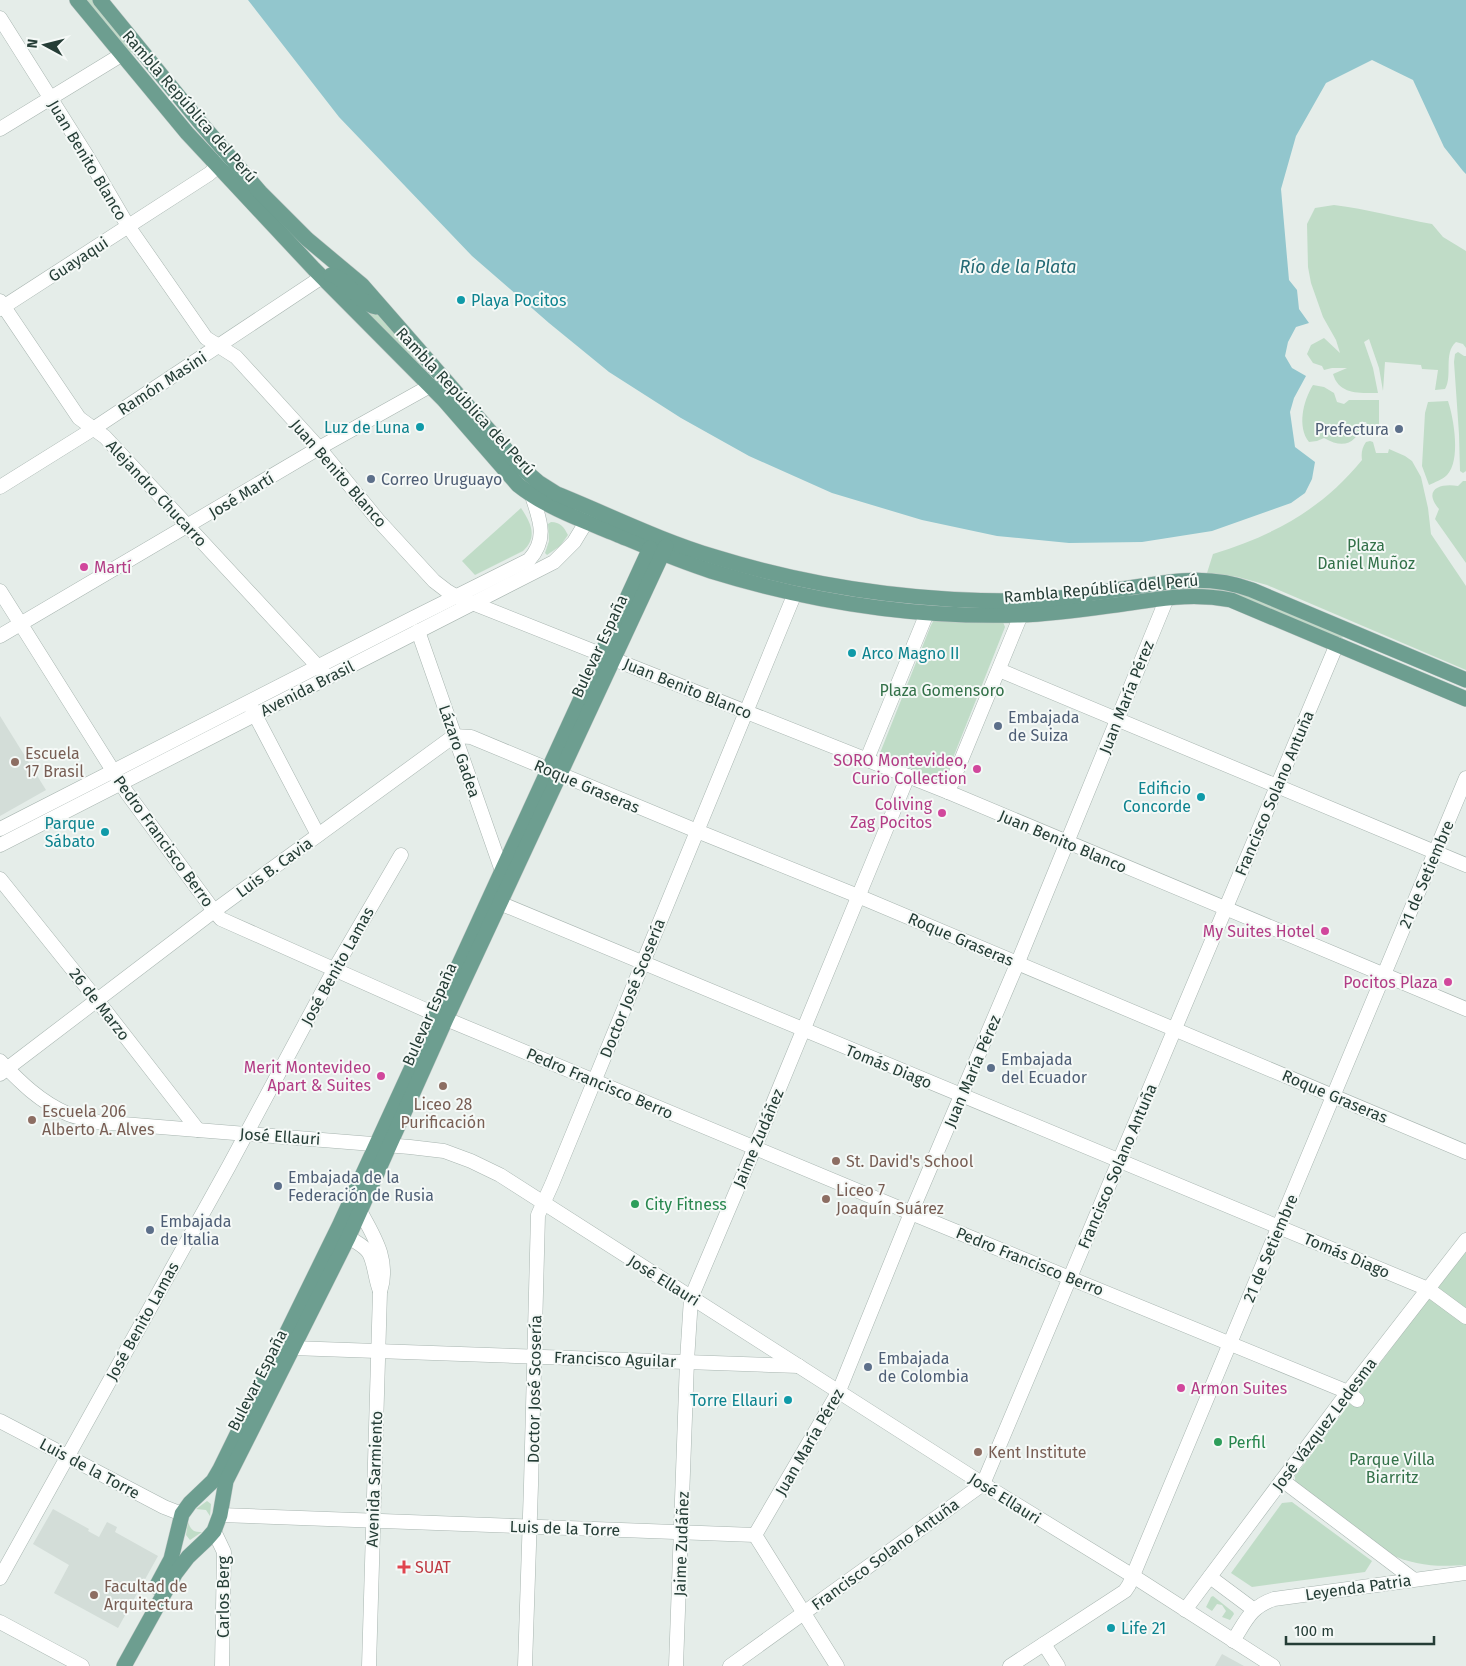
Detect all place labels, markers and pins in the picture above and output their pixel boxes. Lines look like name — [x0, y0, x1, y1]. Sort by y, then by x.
place label: Playa Pocitos — [471, 291, 566, 310]
marker: Playa Pocitos — [455, 294, 467, 306]
place label: Luz de Luna — [324, 418, 410, 437]
place label: Prefectura — [1315, 420, 1389, 439]
marker: Luz de Luna — [414, 421, 426, 433]
marker: Prefectura — [1393, 423, 1405, 435]
place label: Correo Uruguayo — [381, 470, 502, 489]
marker: Correo Uruguayo — [365, 473, 377, 485]
place label: Martí — [94, 558, 132, 577]
marker: Martí — [78, 561, 90, 573]
place label: Arco Magno II — [862, 644, 960, 663]
marker: Arco Magno II — [846, 647, 858, 659]
place label: Embajada de Suiza — [1008, 708, 1079, 745]
marker: Embajada de Suiza — [992, 720, 1004, 732]
place label: Escuela 17 Brasil — [25, 744, 84, 781]
place label: SORO Montevideo, Curio Collection — [833, 751, 967, 788]
marker: Escuela 17 Brasil — [9, 756, 21, 768]
marker: SORO Montevideo, Curio Collection — [971, 763, 983, 775]
place label: Edificio Concorde — [1123, 779, 1191, 816]
marker: Edificio Concorde — [1195, 791, 1207, 803]
place label: Coliving Zag Pocitos — [850, 795, 933, 832]
marker: Coliving Zag Pocitos — [936, 807, 948, 819]
place label: Parque Sábato — [45, 814, 95, 851]
marker: Parque Sábato — [99, 826, 111, 838]
place label: My Suites Hotel — [1203, 922, 1315, 941]
marker: My Suites Hotel — [1319, 925, 1331, 937]
place label: Pocitos Plaza — [1343, 973, 1438, 992]
marker: Pocitos Plaza — [1442, 976, 1454, 988]
place label: Embajada del Ecuador — [1001, 1050, 1088, 1087]
place label: Merit Montevideo Apart & Suites — [244, 1058, 371, 1095]
marker: Embajada del Ecuador — [985, 1062, 997, 1074]
marker: Merit Montevideo Apart & Suites — [375, 1070, 387, 1082]
marker: Liceo 28 Purificación — [437, 1080, 449, 1092]
place label: Liceo 28 Purificación — [400, 1095, 486, 1132]
place label: Escuela 206 Alberto A. Alves — [42, 1102, 154, 1139]
marker: Escuela 206 Alberto A. Alves — [26, 1114, 38, 1126]
place label: St. David's School — [846, 1152, 974, 1171]
marker: St. David's School — [830, 1155, 842, 1167]
place label: Embajada de la Federación de Rusia — [288, 1168, 434, 1205]
marker: Embajada de la Federación de Rusia — [272, 1180, 284, 1192]
place label: Liceo 7 Joaquín Suárez — [836, 1181, 944, 1218]
marker: Liceo 7 Joaquín Suárez — [820, 1193, 832, 1205]
place label: City Fitness — [645, 1195, 727, 1214]
marker: City Fitness — [629, 1198, 641, 1210]
place label: Embajada de Italia — [160, 1212, 231, 1249]
marker: Embajada de Italia — [144, 1224, 156, 1236]
place label: Embajada de Colombia — [878, 1349, 969, 1386]
marker: Embajada de Colombia — [862, 1361, 874, 1373]
place label: Armon Suites — [1191, 1379, 1287, 1398]
marker: Armon Suites — [1175, 1382, 1187, 1394]
place label: Torre Ellauri — [690, 1391, 778, 1410]
marker: Torre Ellauri — [782, 1394, 794, 1406]
place label: Perfil — [1228, 1433, 1266, 1452]
marker: Perfil — [1212, 1436, 1224, 1448]
place label: Kent Institute — [988, 1443, 1087, 1462]
marker: Kent Institute — [972, 1446, 984, 1458]
place label: SUAT — [415, 1558, 452, 1577]
marker: SUAT — [397, 1560, 411, 1574]
place label: Facultad de Arquitectura — [104, 1577, 194, 1614]
marker: Facultad de Arquitectura — [88, 1589, 100, 1601]
place label: Life 21 — [1121, 1619, 1166, 1638]
marker: Life 21 — [1105, 1622, 1117, 1634]

